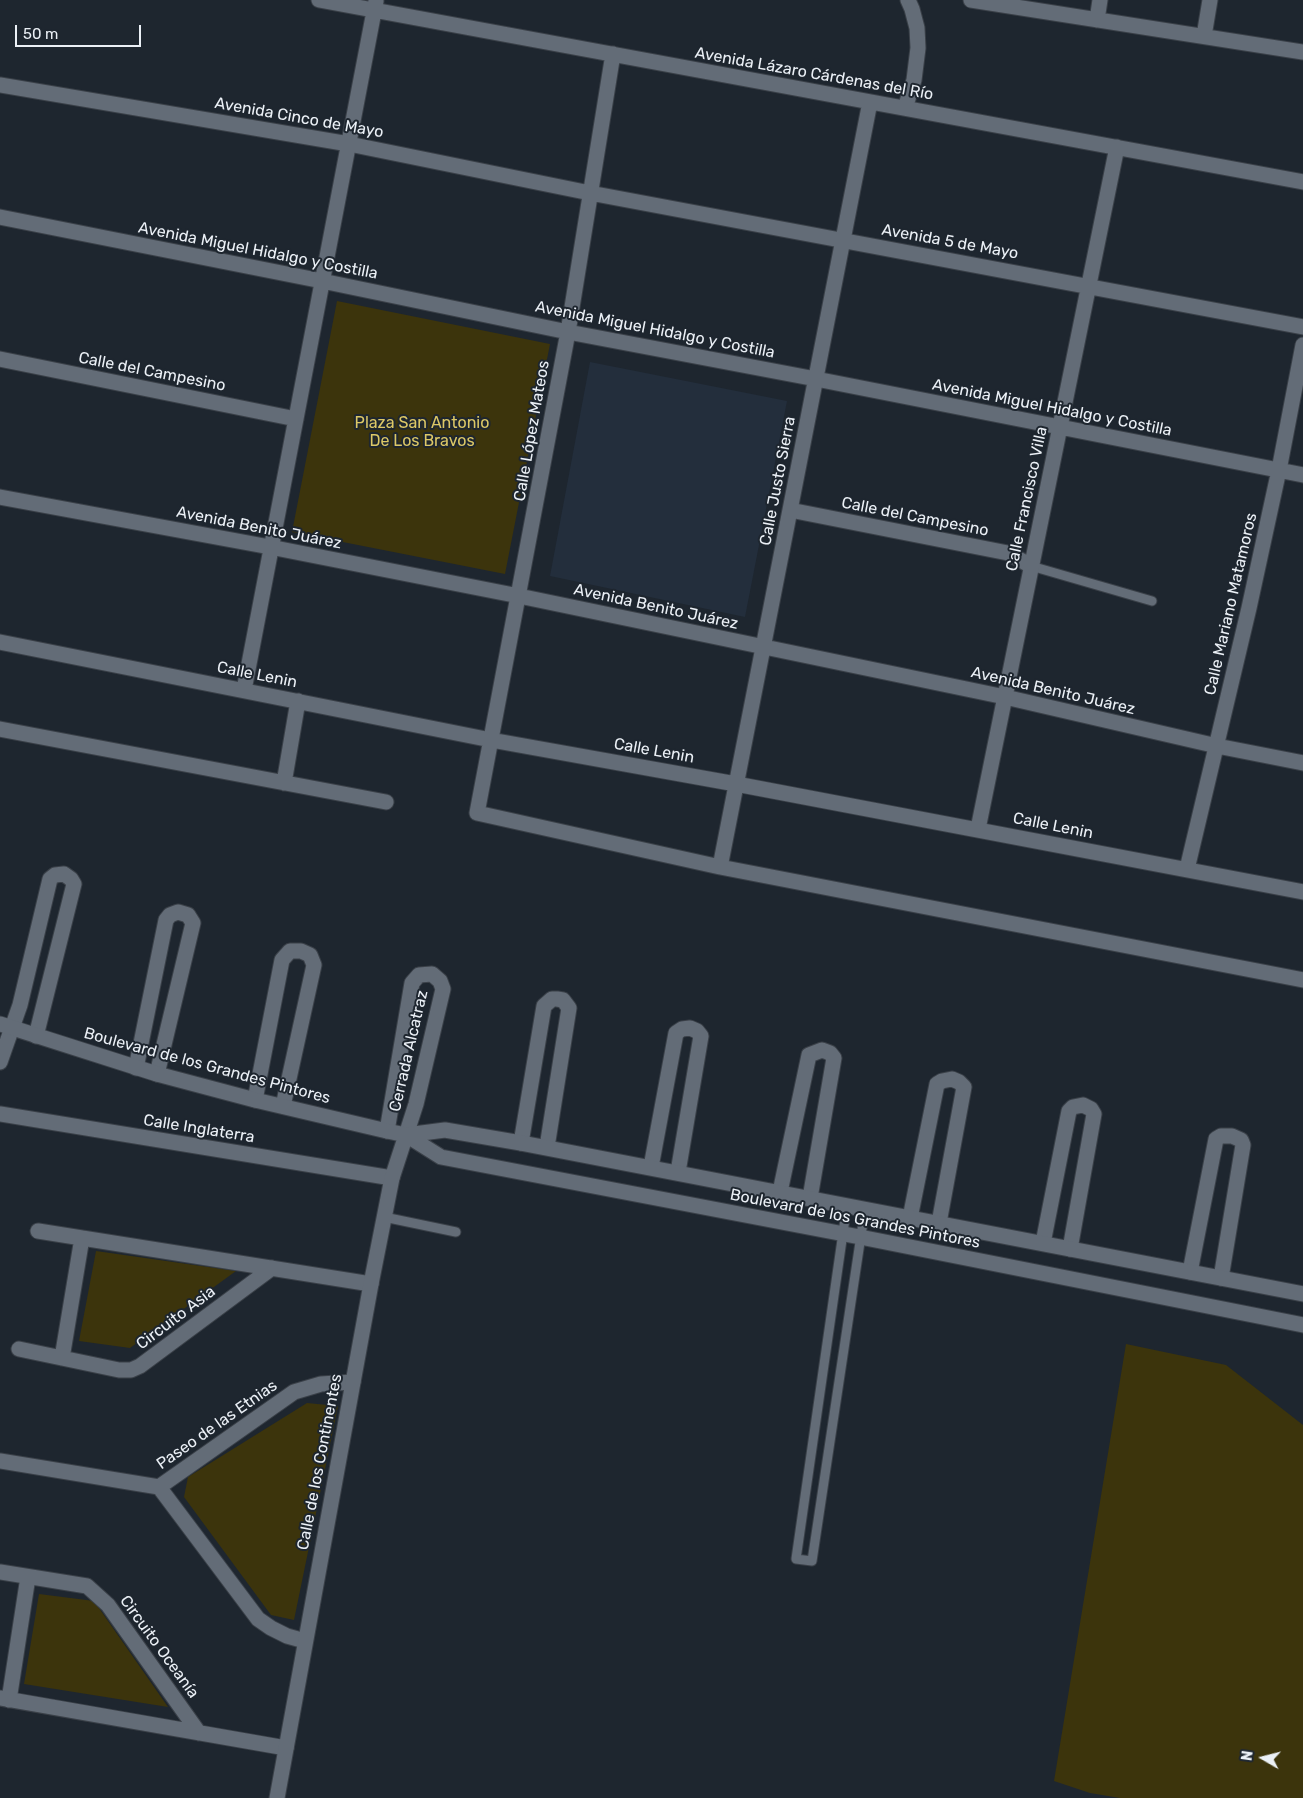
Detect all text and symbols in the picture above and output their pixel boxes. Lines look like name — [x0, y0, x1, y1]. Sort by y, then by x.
scale bar — [18, 15, 144, 47]
text: 50 m — [23, 25, 58, 43]
street label: Avenida Lázaro Cárdenas del Río — [693, 44, 935, 104]
street label: Avenida Cinco de Mayo — [213, 94, 385, 142]
street label: Avenida Miguel Hidalgo y Costilla — [137, 218, 379, 284]
street label: Avenida 5 de Mayo — [880, 221, 1020, 263]
street label: Avenida Miguel Hidalgo y Costilla — [534, 297, 776, 363]
street label: Calle del Campesino — [77, 348, 227, 396]
street label: Calle López Mateos — [510, 359, 554, 503]
street label: Avenida Miguel Hidalgo y Costilla — [931, 375, 1173, 441]
park label: Plaza San Antonio De Los Bravos — [355, 413, 489, 451]
street label: Calle Justo Sierra — [756, 415, 800, 547]
street label: Calle Francisco Villa — [1002, 425, 1052, 573]
street label: Calle del Campesino — [840, 493, 990, 541]
street label: Avenida Benito Juárez — [175, 503, 343, 553]
street label: Calle Mariano Matamoros — [1201, 511, 1261, 697]
street label: Avenida Benito Juárez — [572, 580, 740, 634]
street label: Calle Lenin — [215, 658, 299, 692]
street label: Avenida Benito Juárez — [969, 663, 1137, 719]
street label: Calle Lenin — [612, 734, 696, 768]
street label: Calle Lenin — [1011, 809, 1095, 843]
street label: Cerrada Alcatraz — [386, 988, 432, 1114]
street label: Boulevard de los Grandes Pintores — [82, 1024, 332, 1108]
street label: Calle Inglaterra — [142, 1111, 256, 1147]
street label: Boulevard de los Grandes Pintores — [728, 1185, 982, 1253]
street label: Circuito Asia — [133, 1282, 219, 1354]
street label: Calle de los Continentes — [294, 1372, 346, 1552]
street label: Paseo de las Etnias — [153, 1376, 281, 1474]
street label: Circuito Oceanía — [115, 1592, 203, 1702]
north arrow — [1238, 1733, 1288, 1783]
text: N — [1239, 1750, 1257, 1762]

